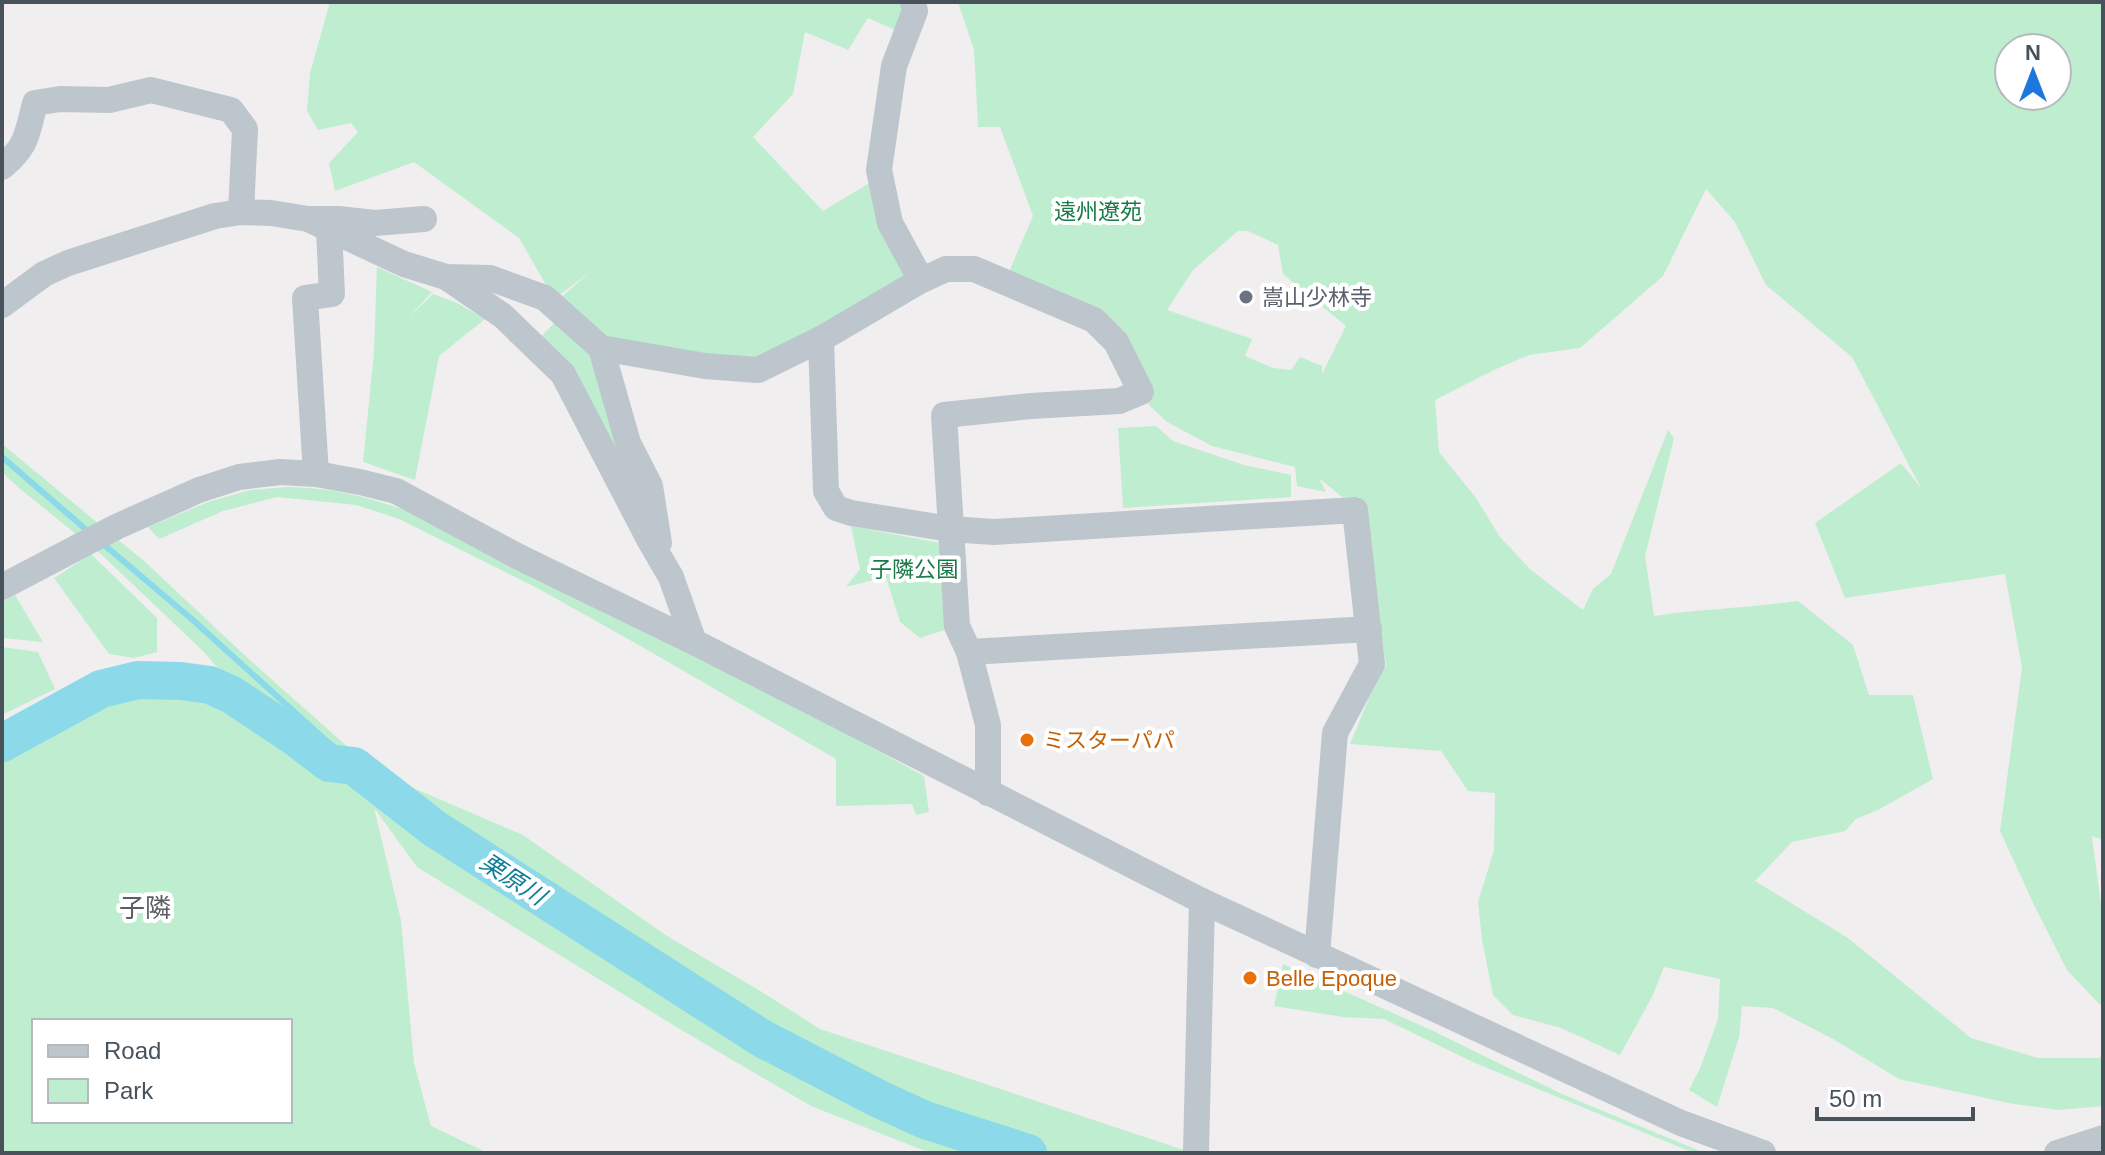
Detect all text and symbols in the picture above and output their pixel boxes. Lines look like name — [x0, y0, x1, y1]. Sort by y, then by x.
north arrow — [1993, 32, 2073, 112]
text: N — [2025, 40, 2041, 65]
park label: 遠州遼苑 — [1054, 199, 1142, 224]
place label: 嵩山少林寺 — [1262, 285, 1372, 310]
marker: 嵩山少林寺 — [1237, 288, 1255, 306]
park label: 子隣公園 — [870, 557, 958, 582]
place label: ミスターパパ — [1043, 728, 1175, 753]
marker: ミスターパパ — [1018, 731, 1036, 749]
water label: 栗原川 — [475, 848, 553, 912]
district label: 子隣 — [119, 893, 171, 923]
place label: Belle Epoque — [1266, 966, 1397, 991]
marker: Belle Epoque — [1241, 969, 1259, 987]
legend — [32, 1019, 292, 1123]
text: Road — [104, 1037, 161, 1064]
scale bar — [1817, 1071, 1973, 1121]
text: Park — [104, 1077, 154, 1104]
text: 50 m — [1829, 1085, 1882, 1112]

